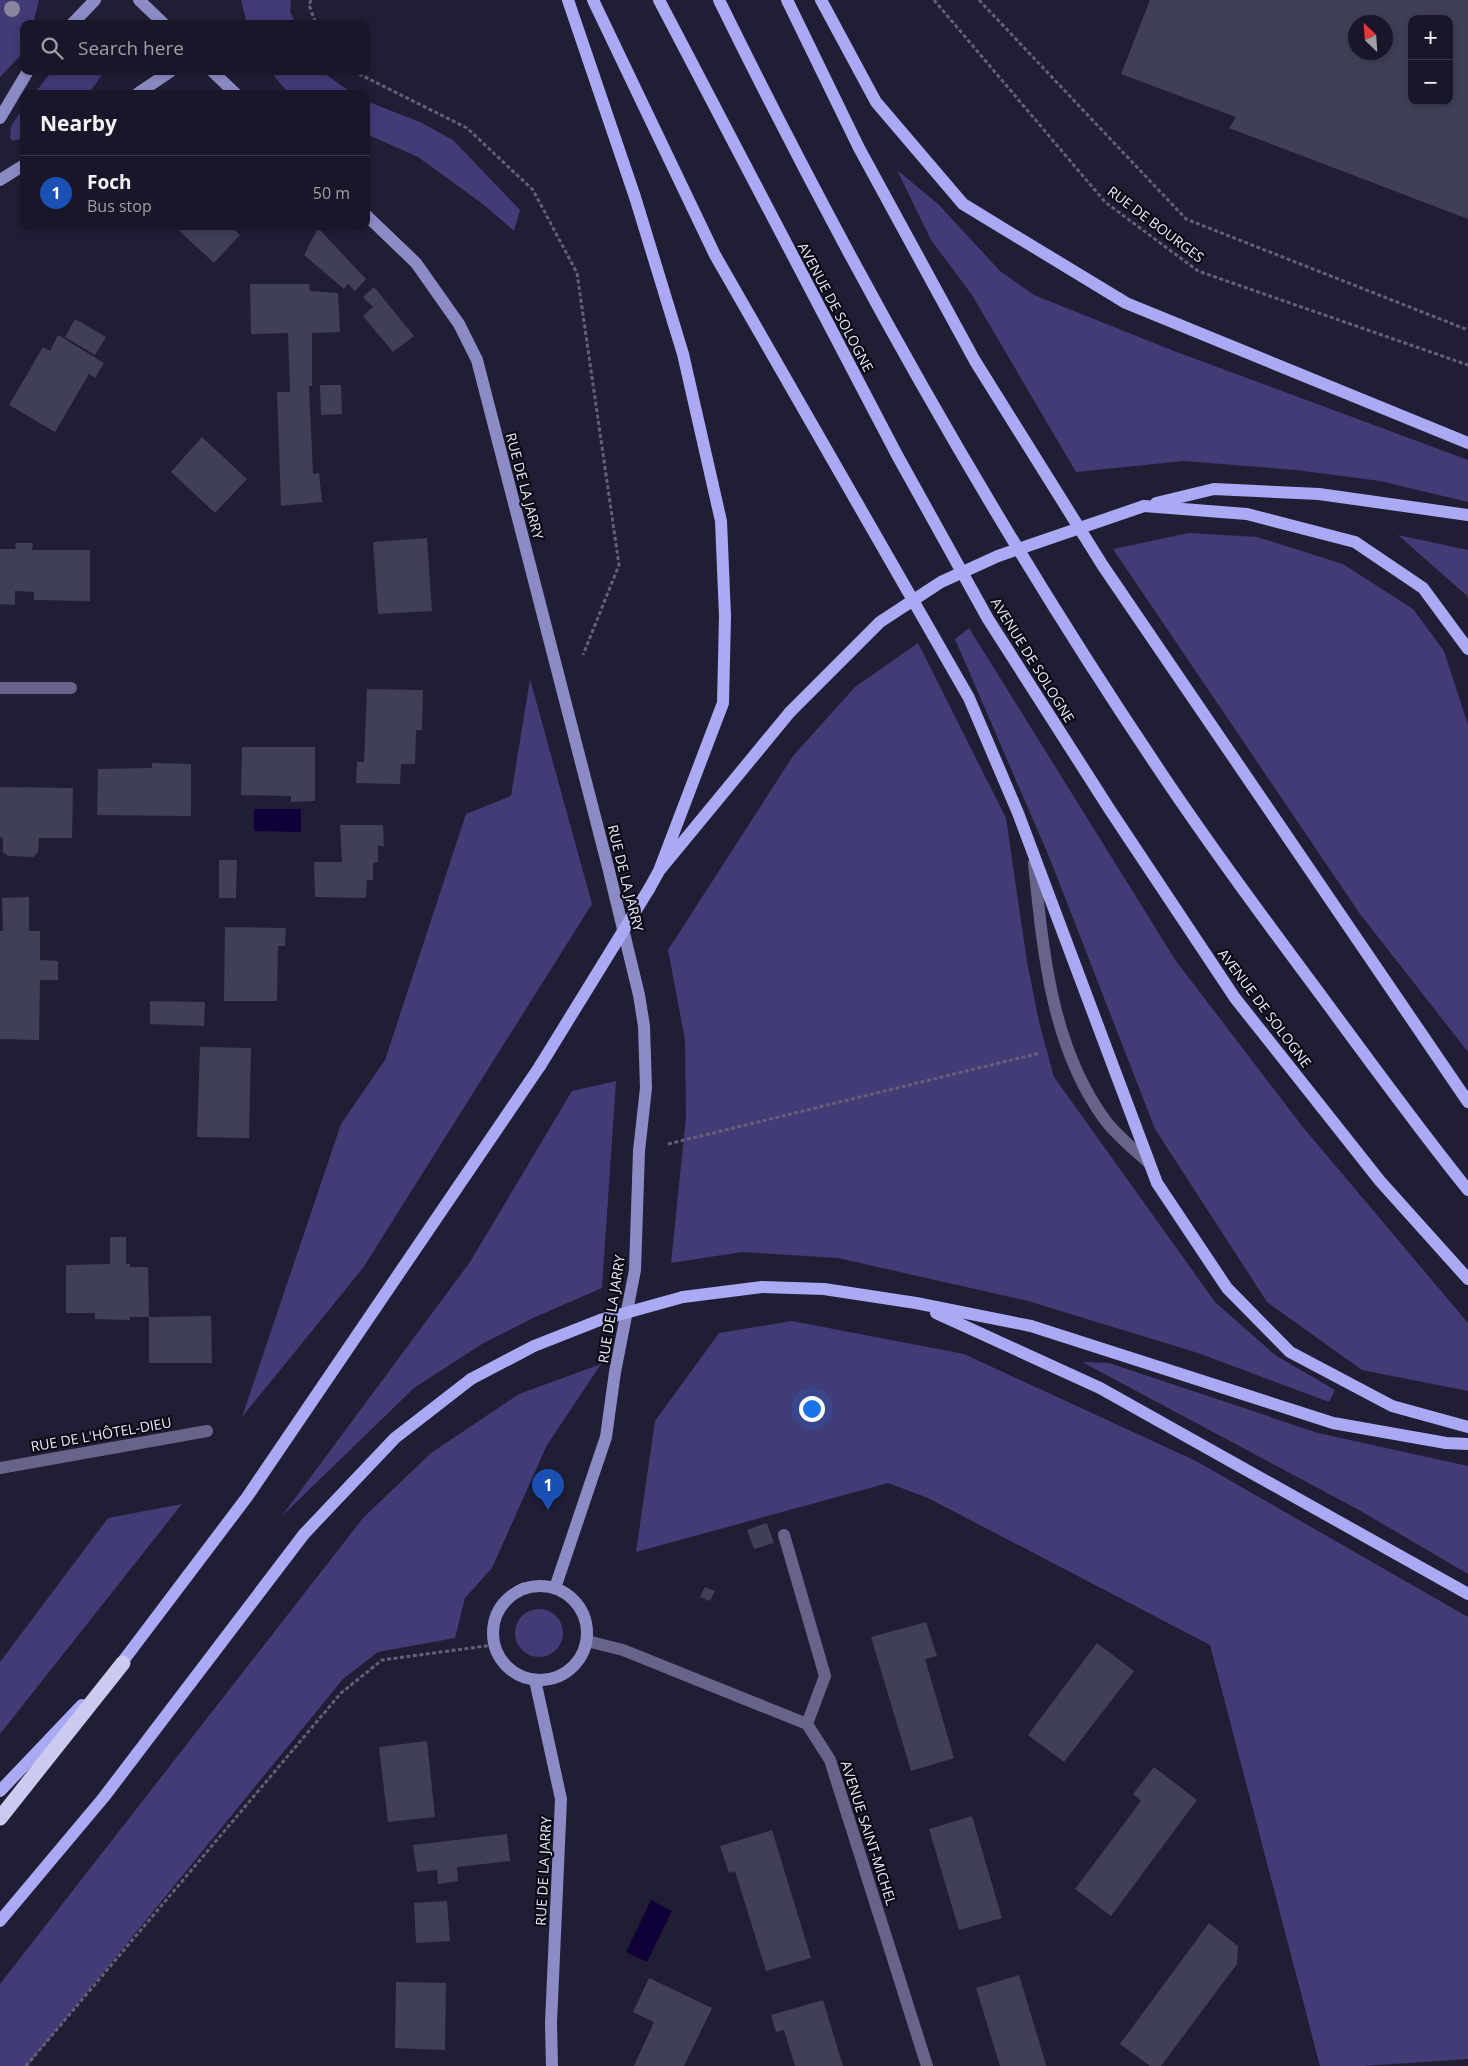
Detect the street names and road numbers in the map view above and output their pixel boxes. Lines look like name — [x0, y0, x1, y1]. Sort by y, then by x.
street label: RUE DE BOURGES — [1104, 181, 1208, 267]
street label: AVENUE DE SOLOGNE — [794, 239, 878, 375]
street label: RUE DE LA JARRY — [502, 431, 548, 541]
street label: AVENUE DE SOLOGNE — [987, 594, 1079, 726]
street label: RUE DE LA JARRY — [604, 823, 648, 934]
street label: AVENUE DE SOLOGNE — [1214, 945, 1316, 1071]
street label: RUE DE LA JARRY — [593, 1253, 629, 1364]
street label: RUE DE L'HÔTEL-DIEU — [29, 1412, 173, 1456]
street label: AVENUE SAINT-MICHEL — [837, 1758, 901, 1908]
street label: RUE DE LA JARRY — [531, 1816, 555, 1926]

